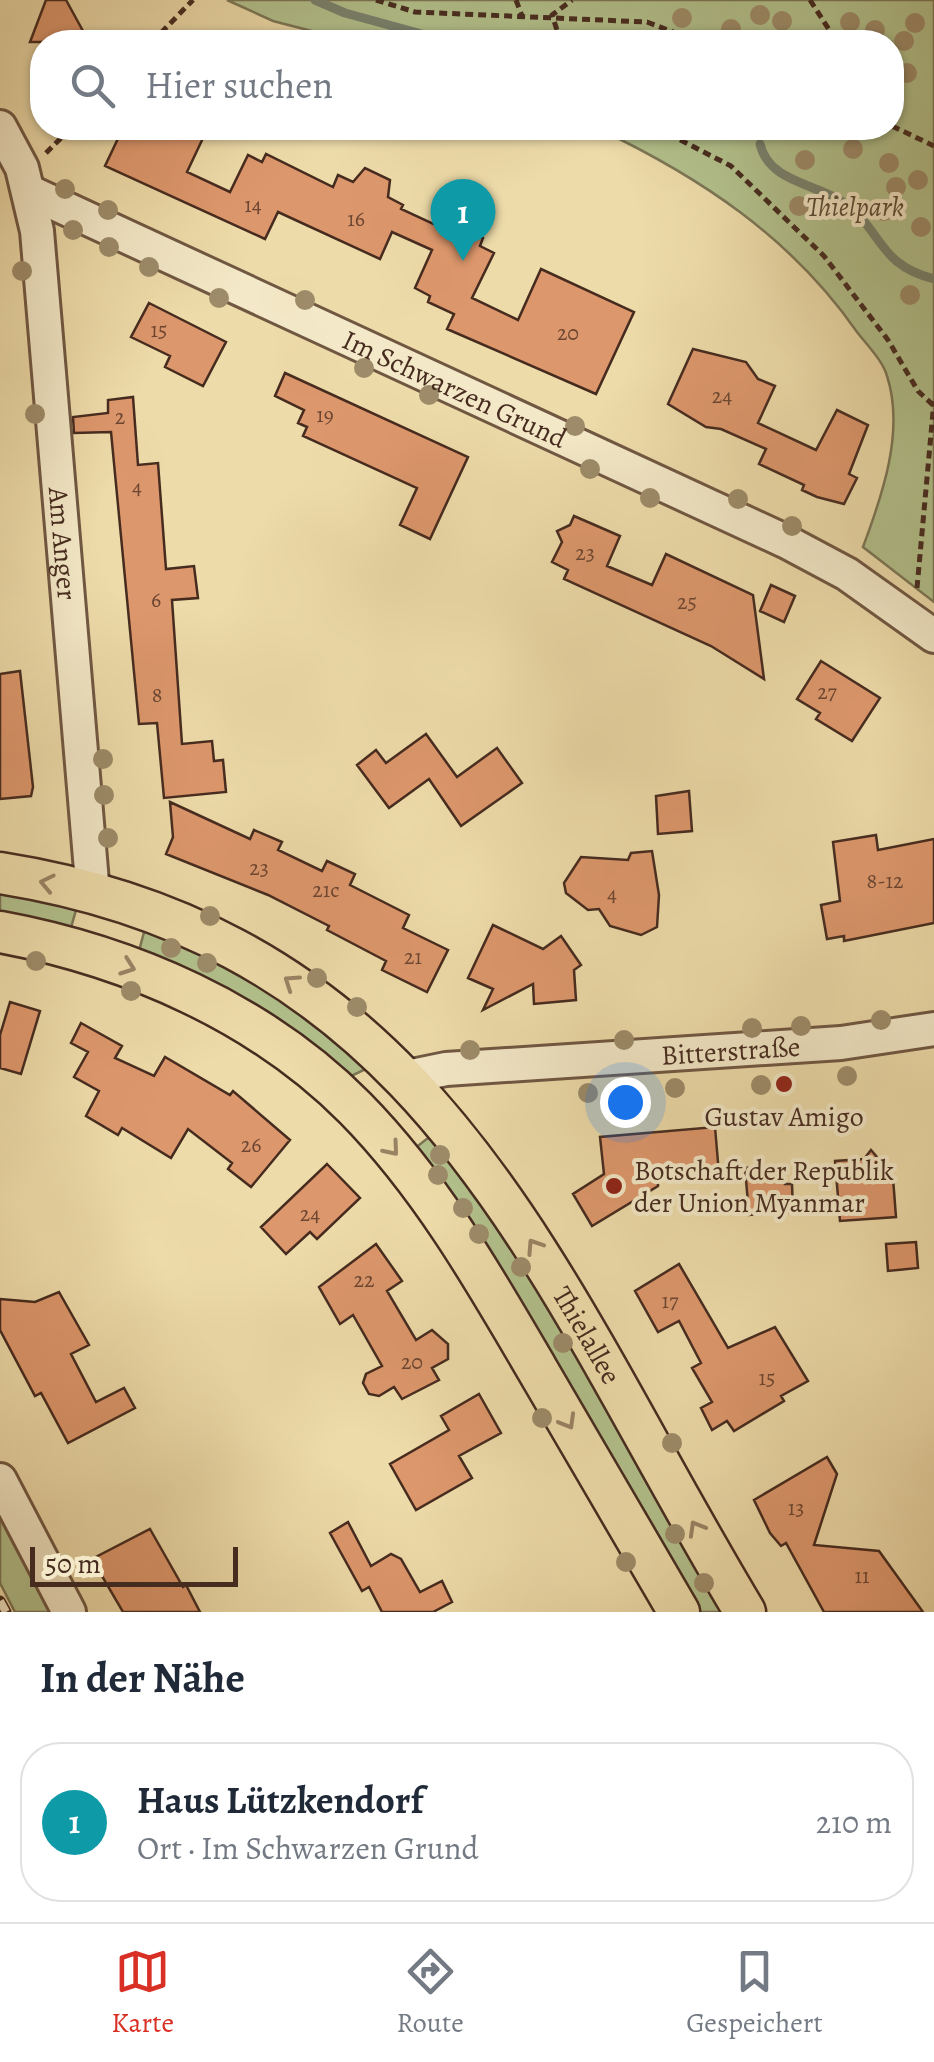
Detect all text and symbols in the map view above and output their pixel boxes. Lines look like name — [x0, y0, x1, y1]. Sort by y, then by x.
search box — [30, 30, 904, 140]
icon: search — [65, 58, 120, 113]
text: Hier suchen — [145, 59, 333, 111]
pin: 1 — [430, 178, 496, 261]
park label: Thielpark — [806, 188, 904, 226]
house number: 14 — [244, 190, 262, 220]
house number: 16 — [347, 204, 365, 234]
house number: 15 — [151, 315, 167, 345]
house number: 20 — [557, 318, 579, 348]
street label: Im Schwarzen Grund — [336, 321, 574, 458]
house number: 24 — [712, 381, 732, 411]
house number: 19 — [316, 400, 334, 430]
house number: 2 — [115, 402, 125, 432]
house number: 4 — [132, 472, 142, 502]
street label: Am Anger — [39, 485, 86, 602]
house number: 23 — [575, 538, 595, 568]
house number: 6 — [151, 585, 161, 615]
house number: 25 — [677, 587, 697, 617]
house number: 27 — [817, 677, 838, 707]
house number: 8 — [152, 680, 162, 710]
house number: 23 — [249, 853, 269, 883]
house number: 8-12 — [866, 866, 904, 896]
one-way arrow — [39, 873, 56, 894]
house number: 21c — [312, 875, 340, 905]
house number: 4 — [607, 879, 617, 909]
house number: 21 — [404, 942, 422, 972]
one-way arrow — [118, 955, 135, 976]
one-way arrow — [283, 976, 302, 994]
street label: Bitterstraße — [660, 1028, 801, 1075]
marker: Gustav Amigo — [773, 1073, 795, 1095]
your location — [600, 1077, 651, 1128]
place label: Gustav Amigo — [704, 1098, 864, 1136]
house number: 26 — [241, 1130, 261, 1160]
one-way arrow — [380, 1138, 398, 1156]
place label: Botschaft der Republik der Union Myanmar — [634, 1152, 894, 1222]
marker: Botschaft der Republik der Union Myanmar — [603, 1175, 625, 1197]
house number: 24 — [300, 1199, 320, 1229]
one-way arrow — [528, 1239, 547, 1257]
house number: 22 — [354, 1265, 374, 1295]
street label: Thielallee — [543, 1280, 630, 1391]
house number: 17 — [662, 1286, 679, 1316]
house number: 20 — [401, 1347, 423, 1377]
house number: 15 — [759, 1363, 775, 1393]
one-way arrow — [556, 1411, 575, 1429]
house number: 13 — [788, 1493, 804, 1523]
one-way arrow — [688, 1521, 708, 1539]
scale bar — [30, 1542, 238, 1586]
text: 50 m — [45, 1545, 101, 1583]
house number: 11 — [854, 1561, 870, 1591]
text: In der Nähe — [40, 1649, 245, 1706]
text: Haus Lützkendorf — [137, 1774, 423, 1826]
text: 1 — [69, 1800, 80, 1844]
text: 210 m — [816, 1800, 892, 1844]
text: Ort · Im Schwarzen Grund — [137, 1826, 479, 1870]
tab: Karte — [111, 1944, 174, 2042]
tab: Route — [397, 1944, 464, 2042]
tab: Gespeichert — [686, 1944, 823, 2042]

